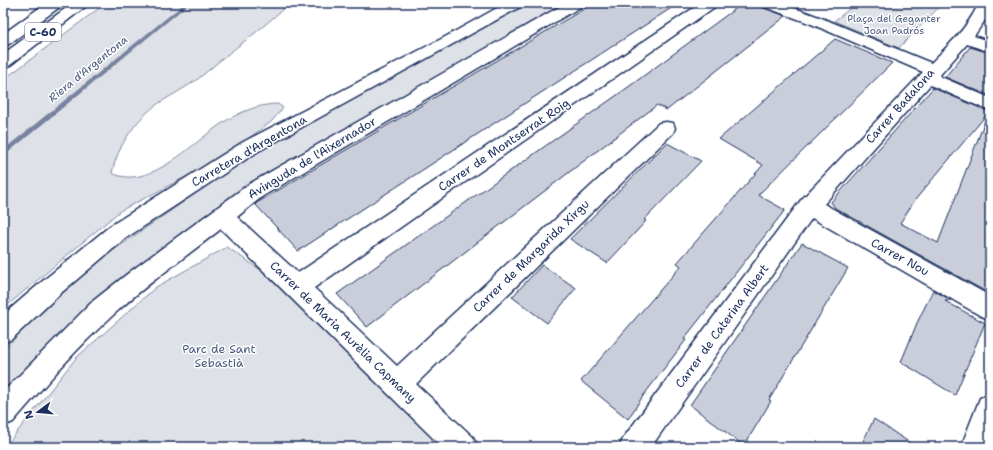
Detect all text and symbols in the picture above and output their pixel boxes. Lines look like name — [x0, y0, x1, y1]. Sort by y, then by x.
park label: Plaça del Geganter Joan Padrós — [847, 12, 941, 37]
road number: C-60 — [25, 23, 61, 41]
water label: Riera d'Argentona — [45, 32, 131, 106]
street label: Carrer Badalona — [862, 65, 938, 147]
street label: Carrer de Montserrat Roig — [435, 95, 573, 195]
street label: Carretera d'Argentona — [189, 111, 310, 191]
street label: Avinguda de l'Aixernador — [245, 113, 379, 203]
street label: Carrer de Margarida Xirgu — [469, 196, 593, 316]
street label: Carrer Nou — [868, 234, 932, 280]
street label: Carrer de Maria Aurèlia Capmany — [266, 258, 420, 406]
street label: Carrer de Caterina Albert — [672, 261, 772, 391]
park label: Parc de Sant Sebastià — [182, 341, 256, 371]
north arrow — [18, 392, 58, 432]
text: N — [20, 408, 37, 421]

